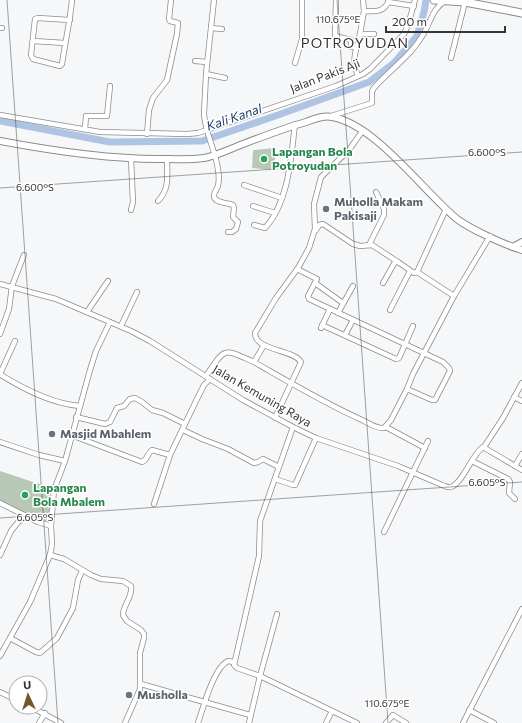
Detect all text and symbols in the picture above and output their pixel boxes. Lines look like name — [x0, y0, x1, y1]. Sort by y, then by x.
scale bar — [386, 8, 505, 34]
text: 110.675°E — [316, 13, 360, 25]
text: 200 m — [392, 14, 427, 28]
district label: POTROYUDAN — [301, 34, 409, 51]
street label: Jalan Pakis Aji — [288, 55, 362, 96]
water label: Kali Kanal — [204, 100, 265, 134]
place label: Lapangan Bola Potroyudan — [272, 144, 352, 172]
text: 6.600°S — [468, 146, 506, 158]
marker: Lapangan Bola Potroyudan — [259, 154, 269, 164]
text: 6.600°S — [16, 181, 54, 193]
place label: Muholla Makam Pakisaji — [334, 194, 423, 222]
marker: Muholla Makam Pakisaji — [321, 204, 331, 214]
street label: Jalan Kemuning Raya — [210, 361, 314, 430]
place label: Masjid Mbahlem — [60, 426, 151, 440]
marker: Masjid Mbahlem — [47, 429, 57, 439]
text: 6.605°S — [468, 476, 506, 488]
place label: Lapangan Bola Mbalem — [33, 480, 105, 508]
marker: Lapangan Bola Mbalem — [20, 490, 30, 500]
text: 6.605°S — [16, 511, 54, 523]
north arrow — [8, 675, 48, 715]
text: U — [23, 678, 32, 691]
place label: Musholla — [137, 687, 188, 701]
marker: Musholla — [124, 690, 134, 700]
text: 110.675°E — [365, 697, 409, 709]

